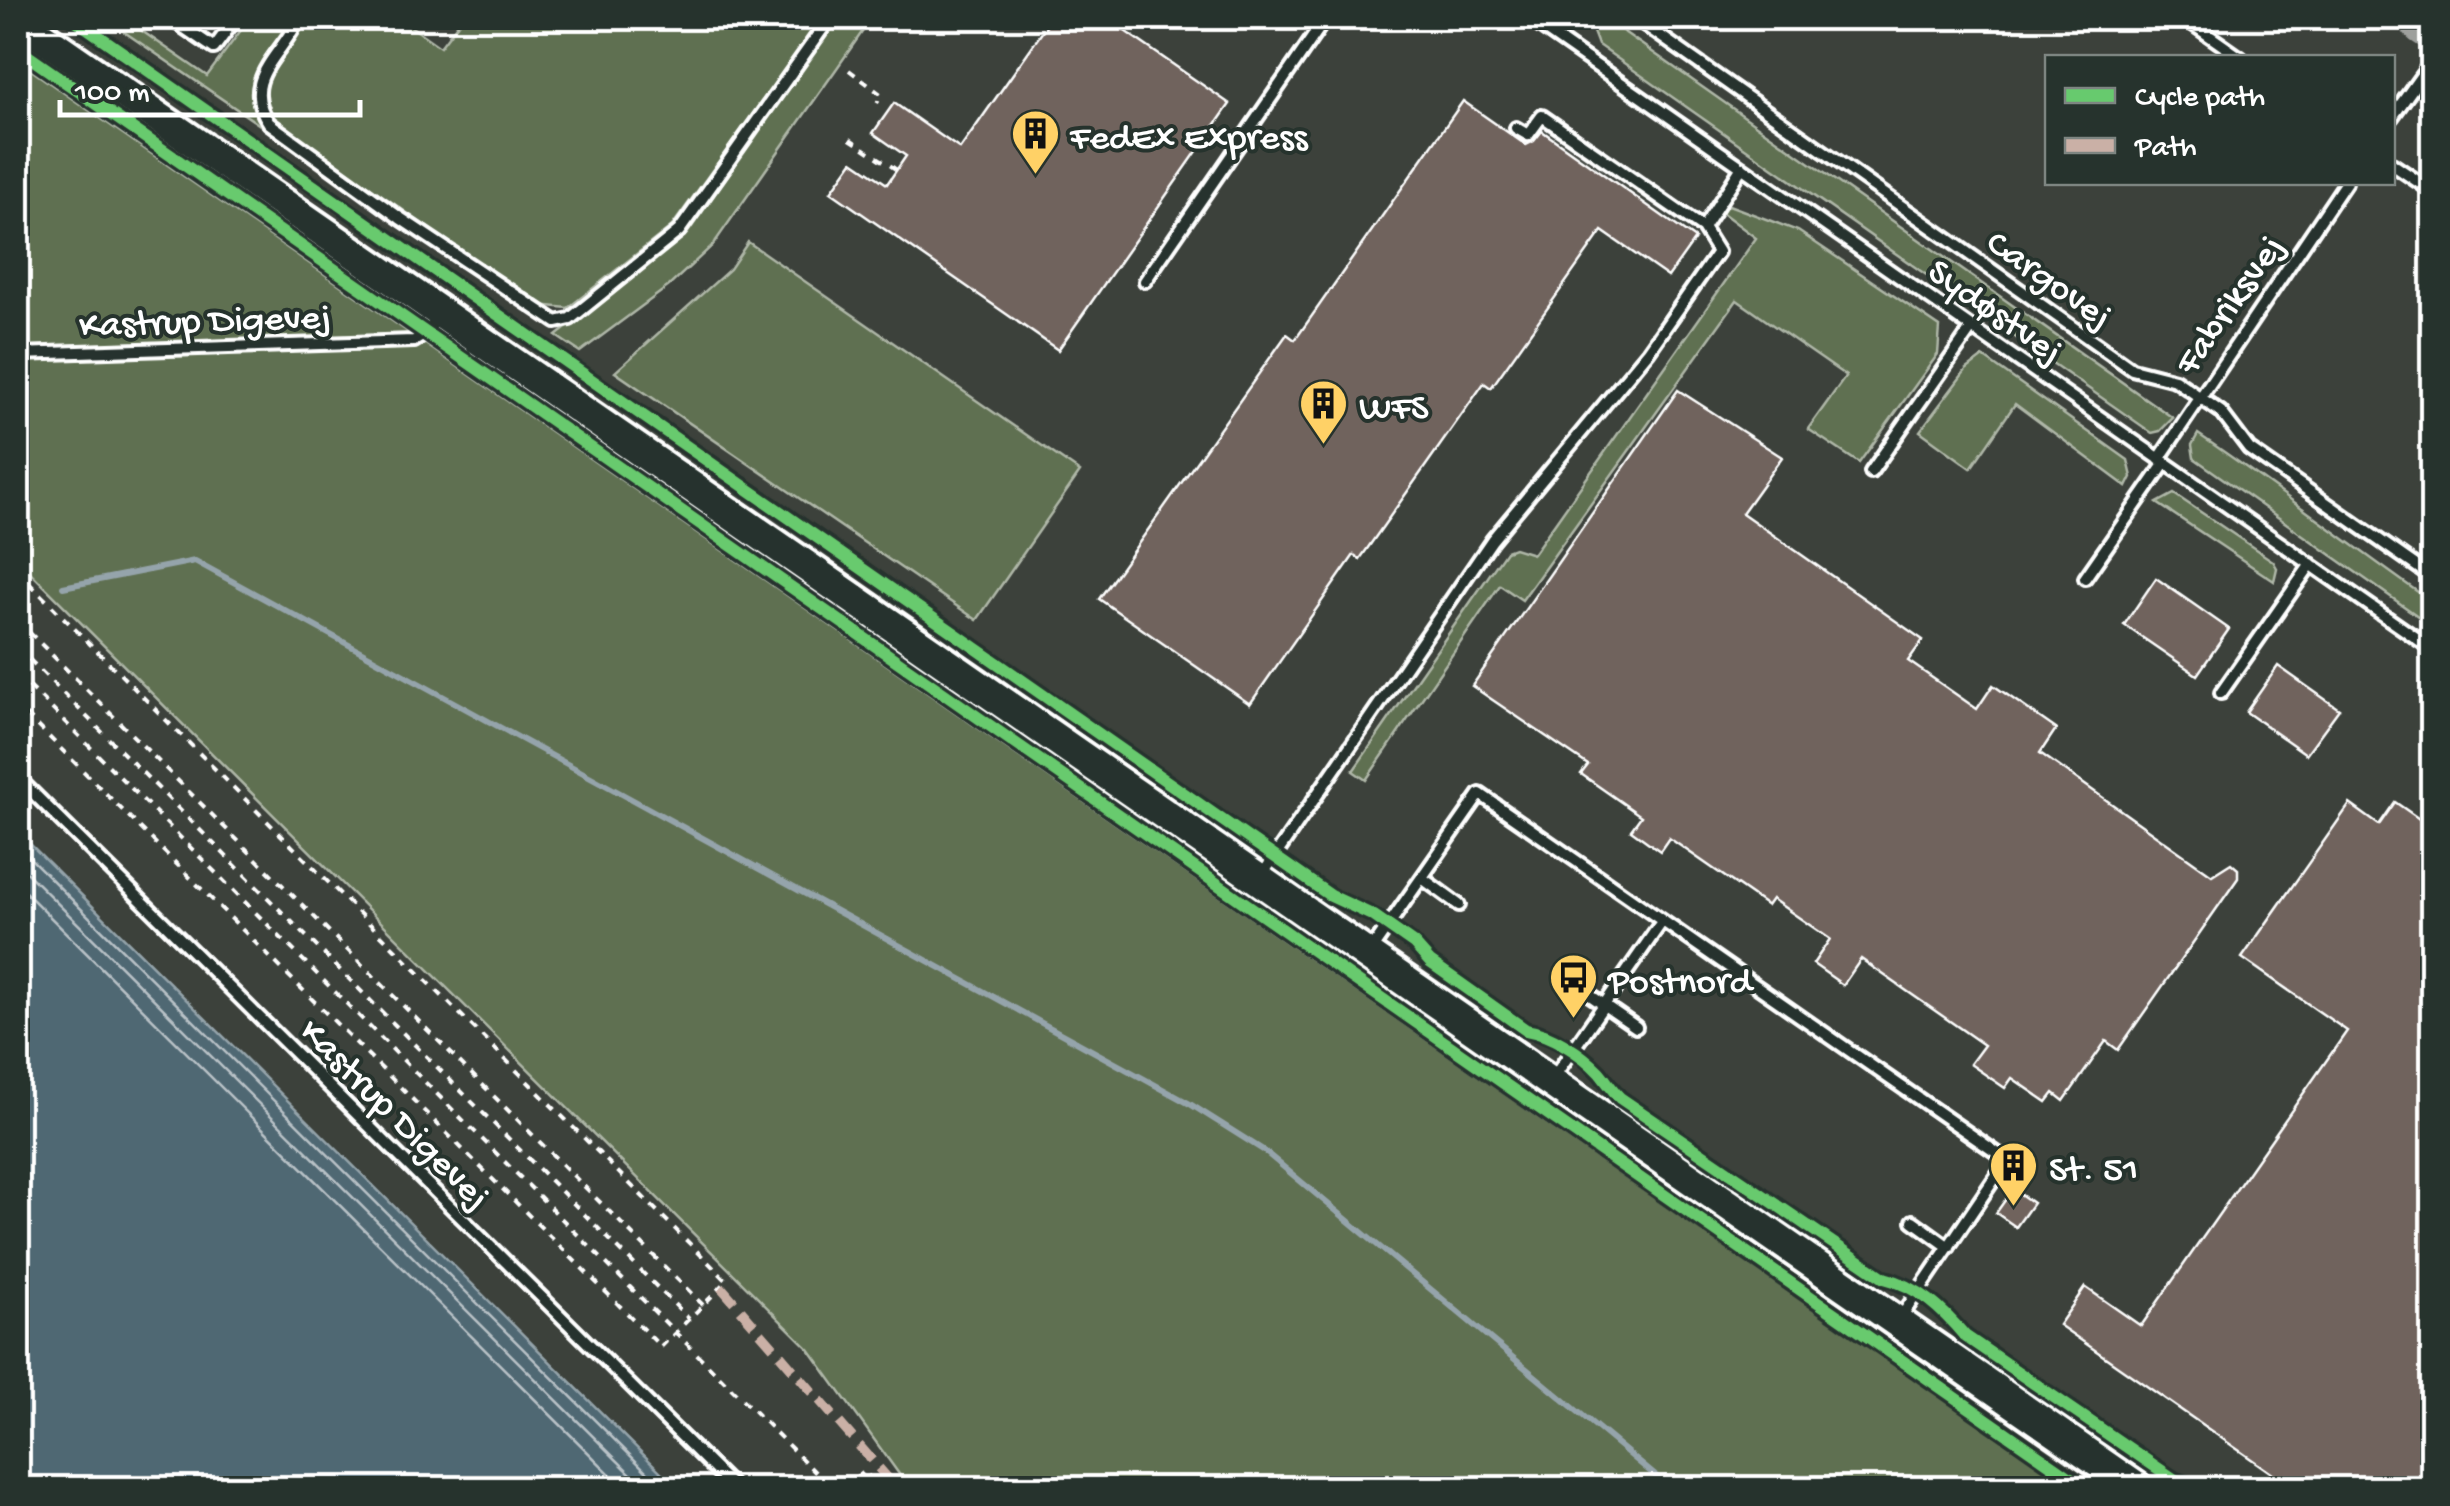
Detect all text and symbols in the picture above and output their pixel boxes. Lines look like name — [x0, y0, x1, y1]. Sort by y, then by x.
scale bar — [60, 55, 360, 117]
legend — [2045, 55, 2395, 185]
text: 100 m — [74, 77, 150, 112]
text: Cycle path — [2135, 82, 2265, 117]
building icon: FedEx Express — [1009, 108, 1061, 176]
place label: FedEx Express — [1069, 118, 1308, 162]
text: Path — [2134, 132, 2197, 167]
street label: Cargovej — [1976, 223, 2119, 341]
street label: Fabriksvej — [2167, 228, 2296, 386]
street label: Sydøstvej — [1917, 251, 2070, 376]
street label: Kastrup Digevej — [78, 298, 332, 350]
building icon: WFS — [1298, 378, 1350, 446]
place label: WFS — [1359, 388, 1429, 432]
bus stop icon: Postnord — [1547, 952, 1599, 1020]
place label: Postnord — [1607, 962, 1754, 1006]
street label: Kastrup Digevej — [288, 1012, 497, 1221]
building icon: St. 51 — [1988, 1140, 2040, 1208]
place label: St. 51 — [2049, 1150, 2138, 1194]

